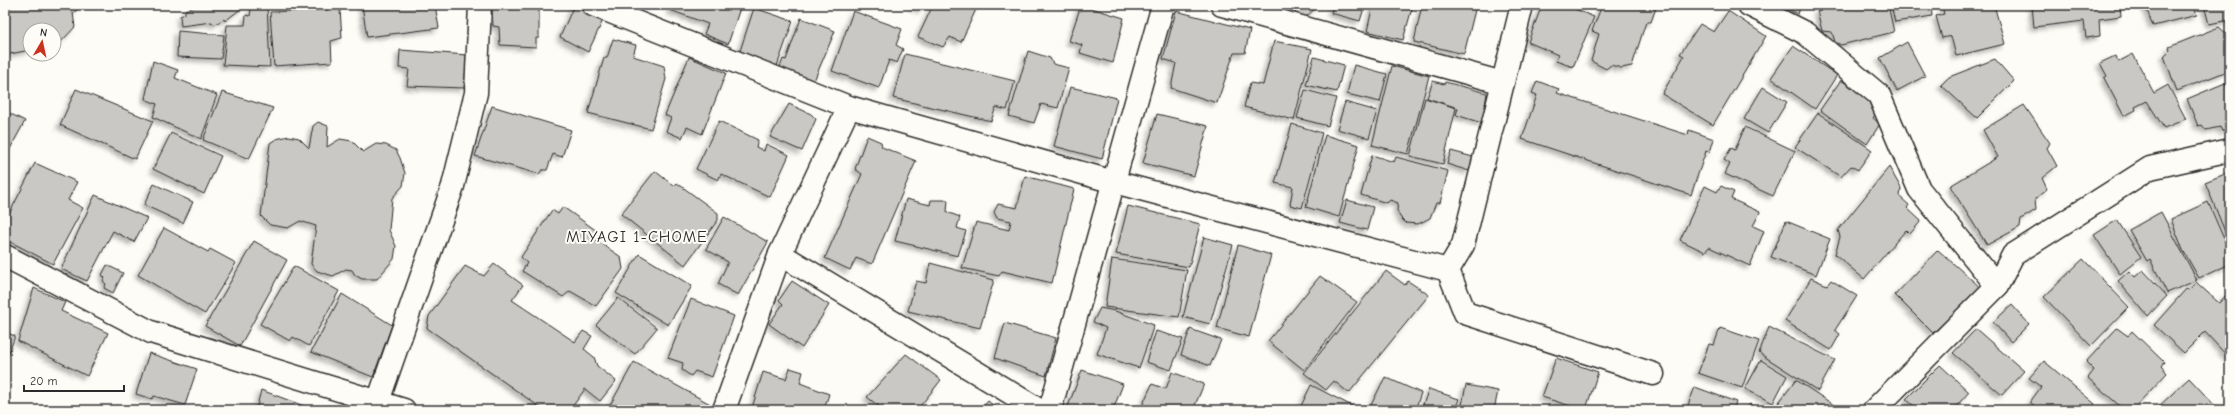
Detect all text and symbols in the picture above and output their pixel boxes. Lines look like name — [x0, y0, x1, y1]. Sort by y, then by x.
north arrow — [22, 22, 62, 62]
text: N — [39, 26, 48, 40]
district label: MIYAGI 1-CHOME — [566, 228, 708, 246]
scale bar — [24, 367, 124, 393]
text: 20 m — [30, 374, 58, 388]

